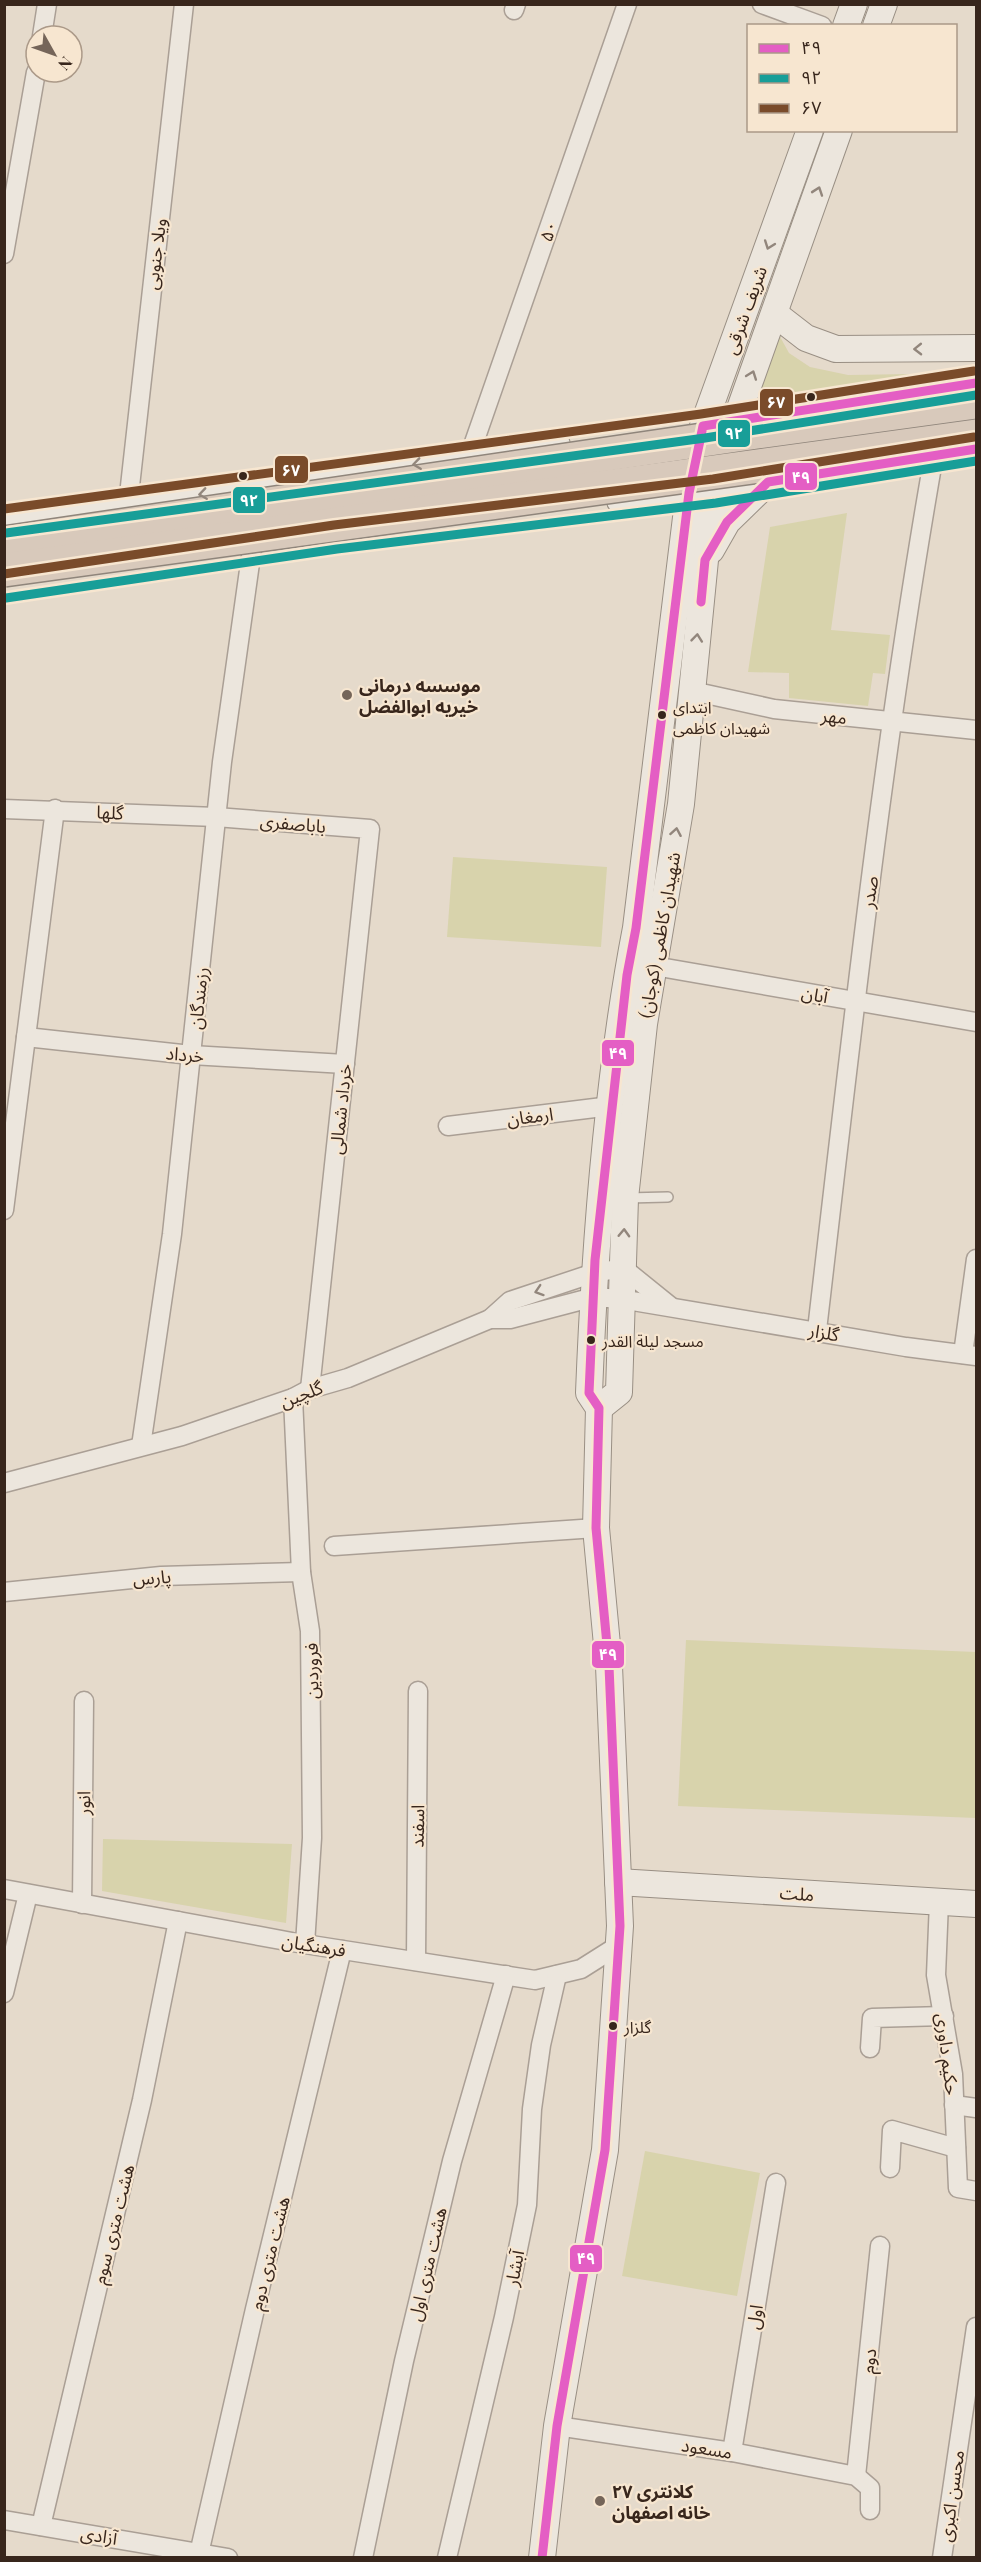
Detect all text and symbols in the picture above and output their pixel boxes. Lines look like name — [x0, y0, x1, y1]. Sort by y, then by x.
north arrow — [24, 24, 84, 84]
legend — [747, 24, 957, 132]
text: ۴۹ — [801, 35, 822, 59]
text: N — [54, 53, 78, 75]
text: ۹۲ — [801, 65, 822, 89]
text: ۶۷ — [801, 95, 822, 119]
one-way arrow — [811, 187, 823, 197]
street label: ویلا جنوبی — [139, 217, 171, 291]
street label: ۵۰ — [533, 217, 563, 245]
one-way arrow — [763, 239, 776, 250]
street label: شریف شرقی — [718, 263, 772, 357]
one-way arrow — [914, 343, 923, 355]
one-way arrow — [745, 370, 758, 381]
line badge: ۶۷ — [759, 388, 794, 417]
text: ۶۷ — [767, 391, 786, 412]
unlabelled marker — [805, 391, 817, 403]
line badge: ۹۲ — [717, 419, 751, 448]
text: ۹۲ — [725, 422, 743, 443]
line badge: ۶۷ — [274, 455, 309, 484]
one-way arrow — [412, 458, 421, 470]
text: ۶۷ — [282, 459, 301, 480]
line badge: ۴۹ — [784, 462, 818, 491]
text: ۴۹ — [792, 466, 810, 487]
unlabelled marker — [237, 470, 249, 482]
line badge: ۹۲ — [232, 486, 266, 514]
one-way arrow — [198, 487, 207, 499]
text: ۹۲ — [240, 489, 258, 510]
one-way arrow — [690, 634, 703, 643]
place label: موسسه درمانی خیریه ابوالفضل — [359, 673, 481, 718]
marker: موسسه درمانی خیریه ابوالفضل — [340, 688, 354, 702]
place label: ابتدای شهیدان کاظمی — [673, 696, 770, 738]
street label: مهر — [819, 703, 848, 729]
marker: ابتدای شهیدان کاظمی — [656, 709, 668, 721]
street label: گلها — [96, 799, 125, 825]
street label: باباصفری — [259, 808, 327, 838]
one-way arrow — [669, 827, 682, 837]
street label: شهیدان کاظمی (کوجان) — [633, 850, 685, 1020]
street label: صدر — [855, 874, 883, 911]
street label: رزمندگان — [183, 966, 213, 1030]
street label: آبان — [800, 980, 831, 1008]
line badge: ۴۹ — [601, 1039, 635, 1067]
street label: خرداد — [165, 1040, 205, 1068]
text: ۴۹ — [609, 1042, 627, 1063]
street label: خرداد شمالی — [323, 1063, 357, 1155]
street label: ارمغان — [505, 1101, 555, 1131]
one-way arrow — [617, 1229, 630, 1238]
one-way arrow — [534, 1284, 545, 1297]
street label: گلزار — [806, 1317, 842, 1347]
place label: مسجد لیلة القدر — [601, 1330, 704, 1351]
marker: مسجد لیلة القدر — [585, 1334, 597, 1346]
street label: گلچین — [276, 1375, 326, 1413]
street label: پارس — [132, 1564, 172, 1590]
line badge: ۴۹ — [591, 1640, 625, 1669]
street label: فروردین — [299, 1643, 323, 1699]
text: ۴۹ — [599, 1643, 617, 1664]
street label: انور — [71, 1791, 95, 1816]
street label: اسفند — [405, 1804, 429, 1848]
street label: ملت — [779, 1880, 815, 1906]
street label: فرهنگیان — [280, 1928, 348, 1962]
street label: حکیم داوری — [929, 2012, 965, 2097]
place label: گلزار — [623, 2016, 651, 2037]
marker: گلزار — [607, 2020, 619, 2032]
street label: هشت متری سوم — [87, 2162, 142, 2287]
street label: هشت متری دوم — [243, 2194, 298, 2313]
street label: هشت متری اول — [402, 2205, 452, 2323]
line badge: ۴۹ — [569, 2244, 603, 2273]
street label: آبشار — [499, 2247, 529, 2289]
text: ۴۹ — [577, 2247, 595, 2268]
street label: اول — [740, 2303, 768, 2331]
street label: دوم — [855, 2347, 884, 2375]
street label: مسعود — [680, 2432, 734, 2464]
street label: محسن اکبری — [933, 2449, 969, 2543]
place label: کلانتری ۲۷ خانه اصفهان — [612, 2479, 710, 2524]
marker: کلانتری ۲۷ خانه اصفهان — [593, 2494, 607, 2508]
street label: آزادی — [79, 2520, 120, 2550]

